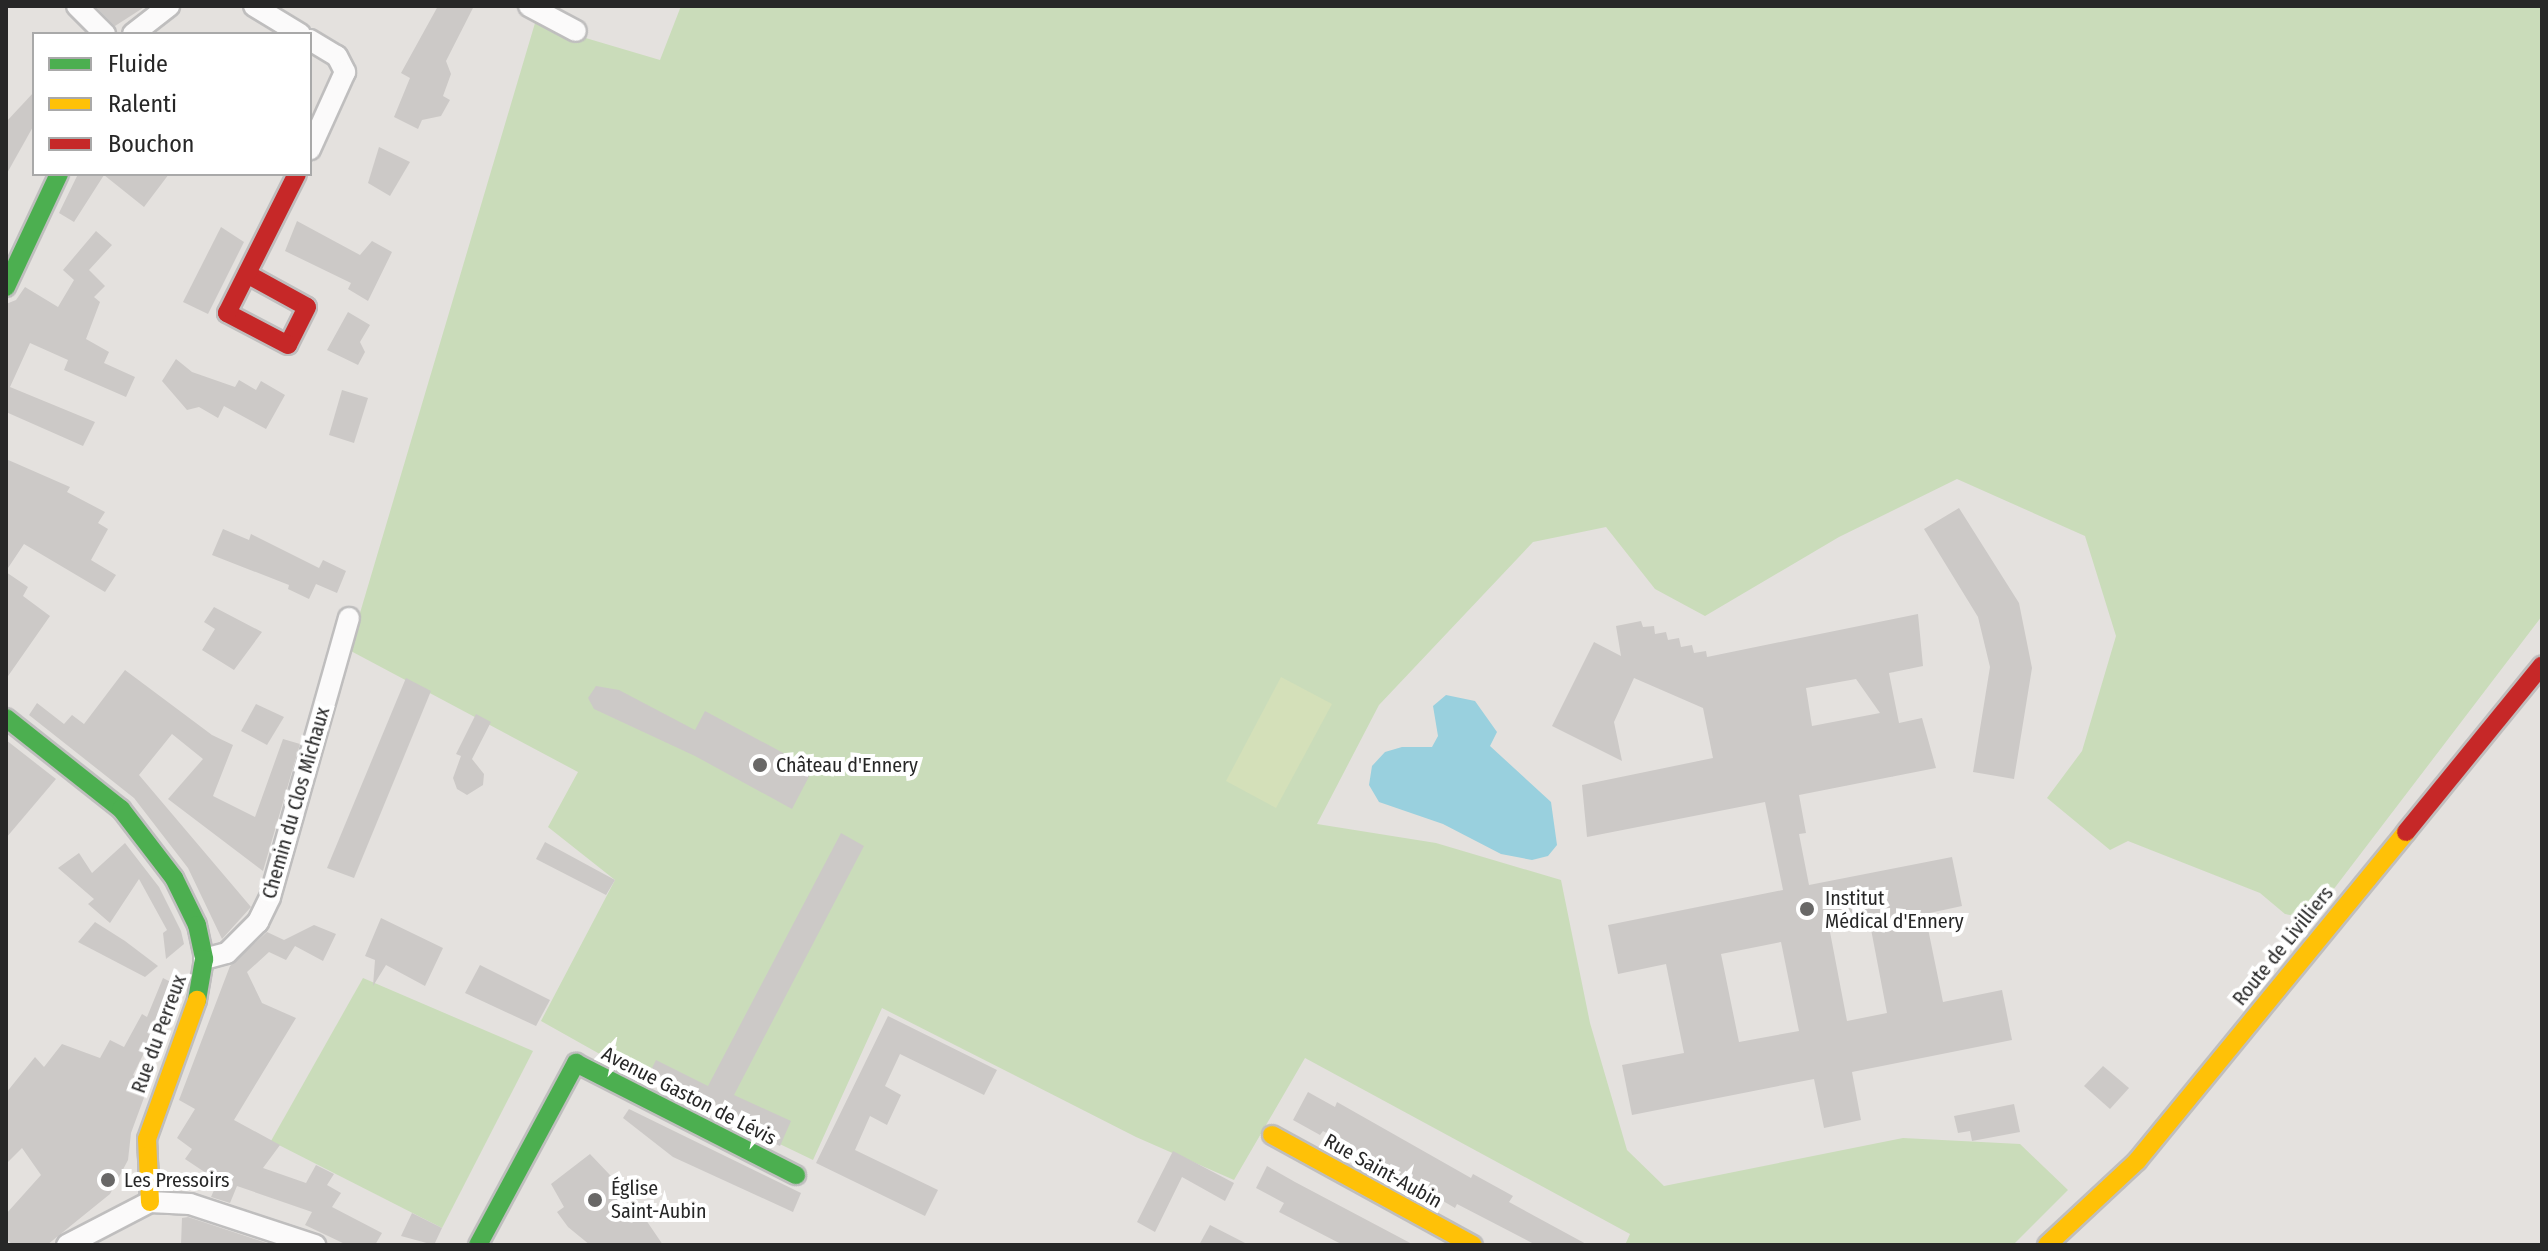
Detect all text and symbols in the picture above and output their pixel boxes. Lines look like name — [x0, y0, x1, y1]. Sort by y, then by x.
legend — [32, 32, 312, 176]
text: Fluide — [108, 50, 168, 78]
text: Ralenti — [108, 90, 177, 118]
text: Bouchon — [108, 130, 195, 158]
street label: Chemin du Clos Michaux — [257, 704, 335, 902]
place label: Château d'Ennery — [776, 753, 918, 777]
marker: Château d'Ennery — [751, 756, 769, 774]
street label: Route de Livilliers — [2228, 882, 2338, 1010]
place label: Institut Médical d'Ennery — [1825, 886, 1964, 933]
marker: Institut Médical d'Ennery — [1796, 898, 1818, 920]
street label: Rue du Perreux — [127, 972, 191, 1096]
street label: Avenue Gaston de Lévis — [598, 1042, 780, 1150]
street label: Rue Saint-Aubin — [1320, 1129, 1446, 1213]
place label: Les Pressoirs — [124, 1168, 230, 1192]
marker: Les Pressoirs — [99, 1171, 117, 1189]
place label: Église Saint-Aubin — [611, 1176, 706, 1223]
marker: Église Saint-Aubin — [586, 1191, 604, 1209]

